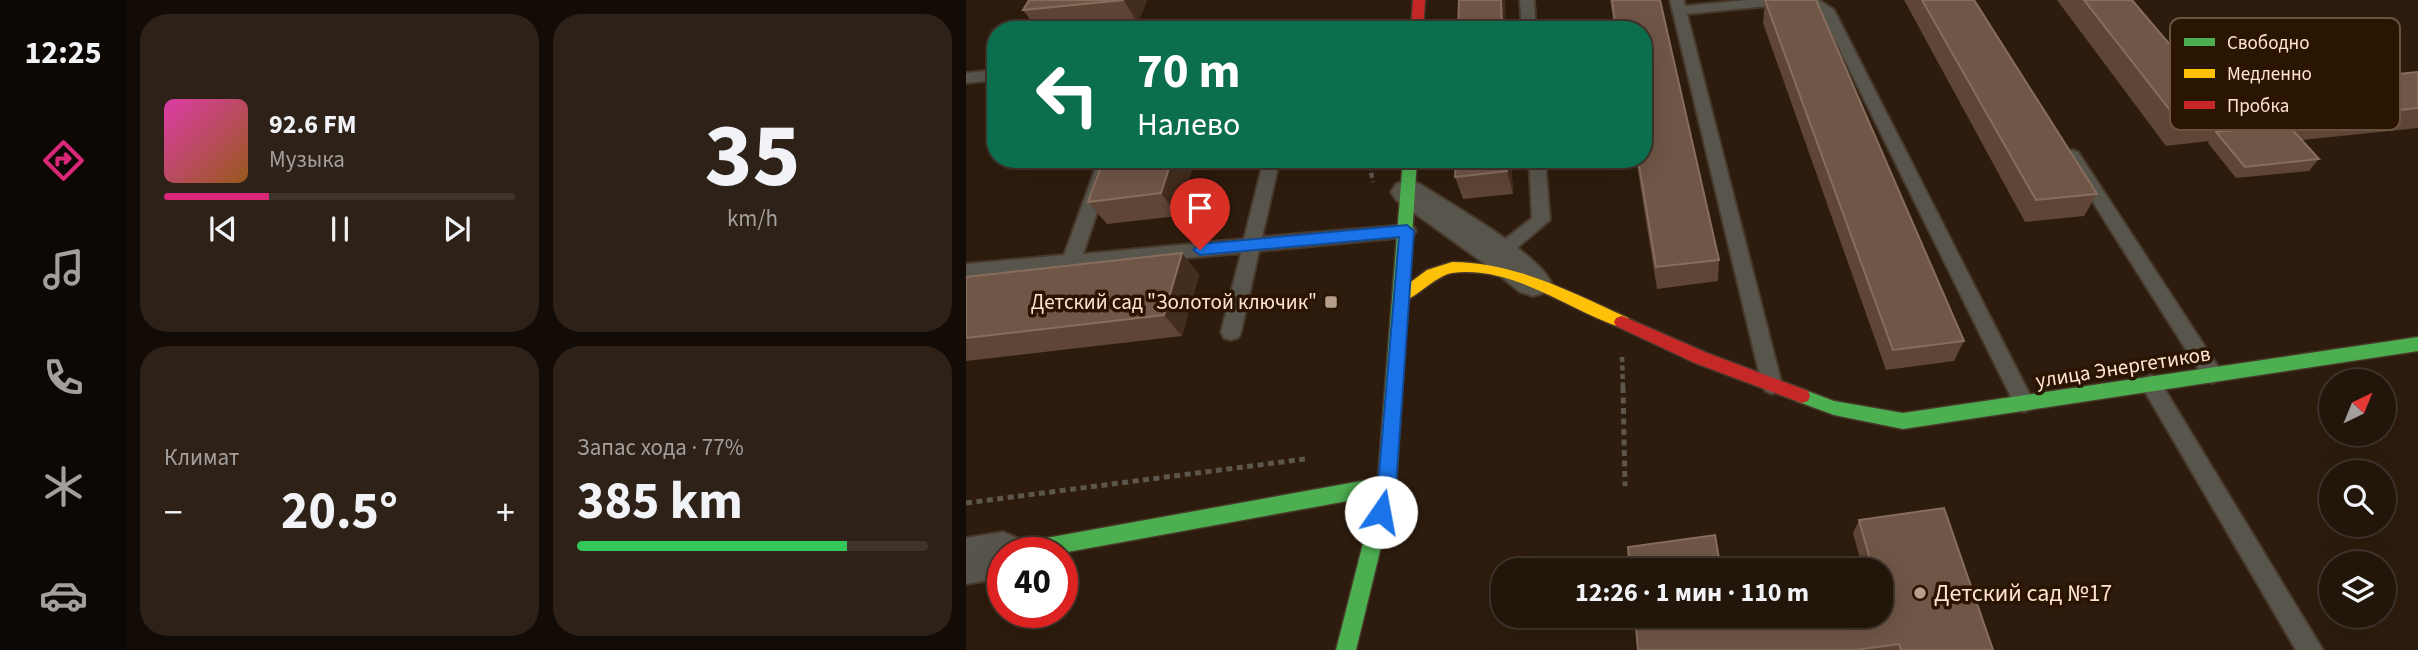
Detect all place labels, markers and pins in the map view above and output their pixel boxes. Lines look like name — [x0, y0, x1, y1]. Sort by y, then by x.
pin — [1170, 178, 1230, 250]
place label: Детский сад "Золотой ключик" — [1031, 287, 1317, 317]
marker: Детский сад "Золотой ключик" — [1323, 294, 1339, 310]
place label: Детский сад №17 — [1934, 576, 2112, 611]
marker: Детский сад №17 — [1912, 585, 1928, 601]

